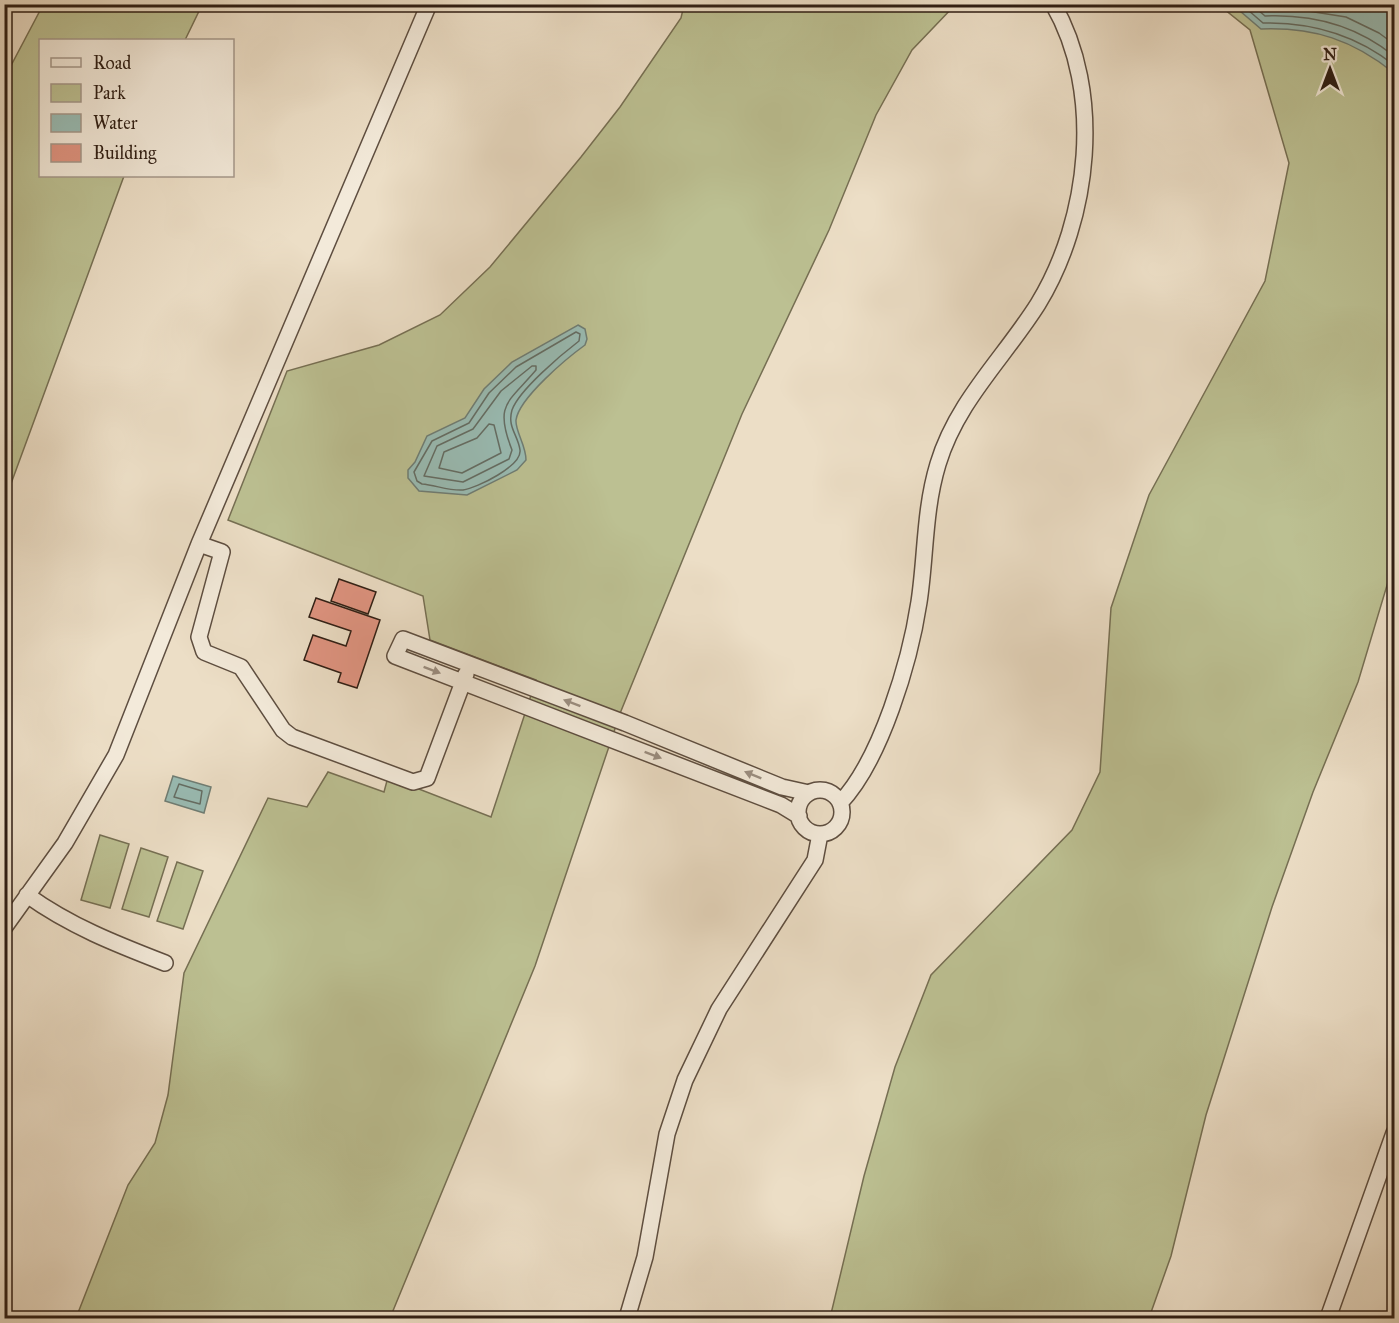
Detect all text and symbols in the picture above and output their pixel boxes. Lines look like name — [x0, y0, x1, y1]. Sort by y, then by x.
legend — [39, 39, 234, 177]
north arrow — [1300, 39, 1360, 99]
text: N — [1323, 45, 1337, 64]
text: Road — [93, 52, 131, 74]
text: Park — [93, 82, 126, 104]
text: Water — [93, 112, 138, 134]
text: Building — [93, 142, 157, 165]
one-way arrow — [423, 666, 441, 675]
one-way arrow — [563, 698, 581, 707]
one-way arrow — [645, 750, 663, 760]
one-way arrow — [744, 770, 762, 780]

